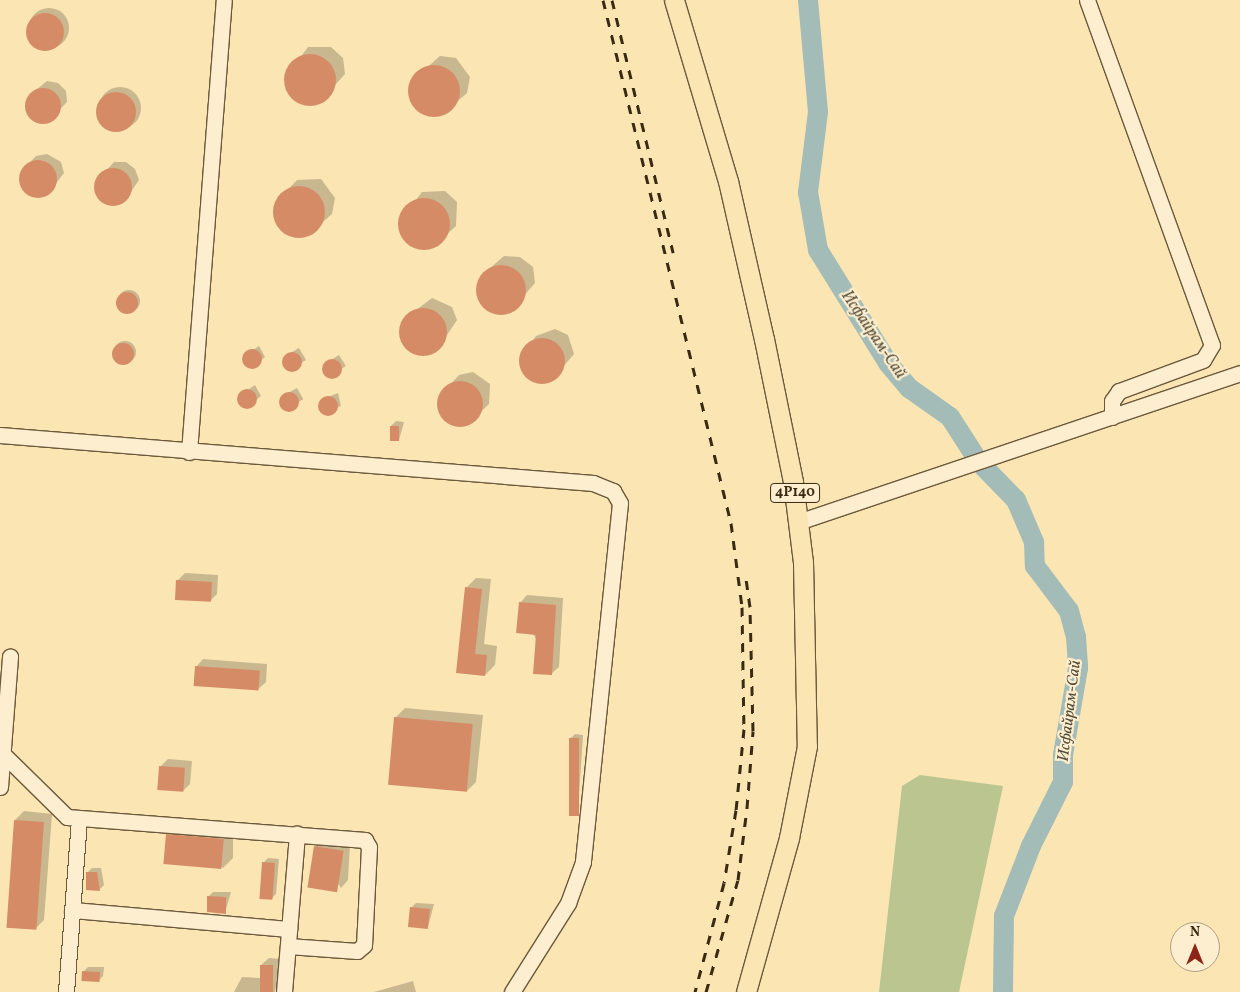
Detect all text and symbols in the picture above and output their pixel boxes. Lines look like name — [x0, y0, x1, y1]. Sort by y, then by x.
water label: Исфайрам-Сай — [837, 287, 909, 383]
road number: 4P140 — [770, 482, 820, 504]
water label: Исфайрам-Сай — [1054, 659, 1086, 763]
north arrow — [1170, 922, 1220, 972]
text: N — [1190, 923, 1200, 942]

